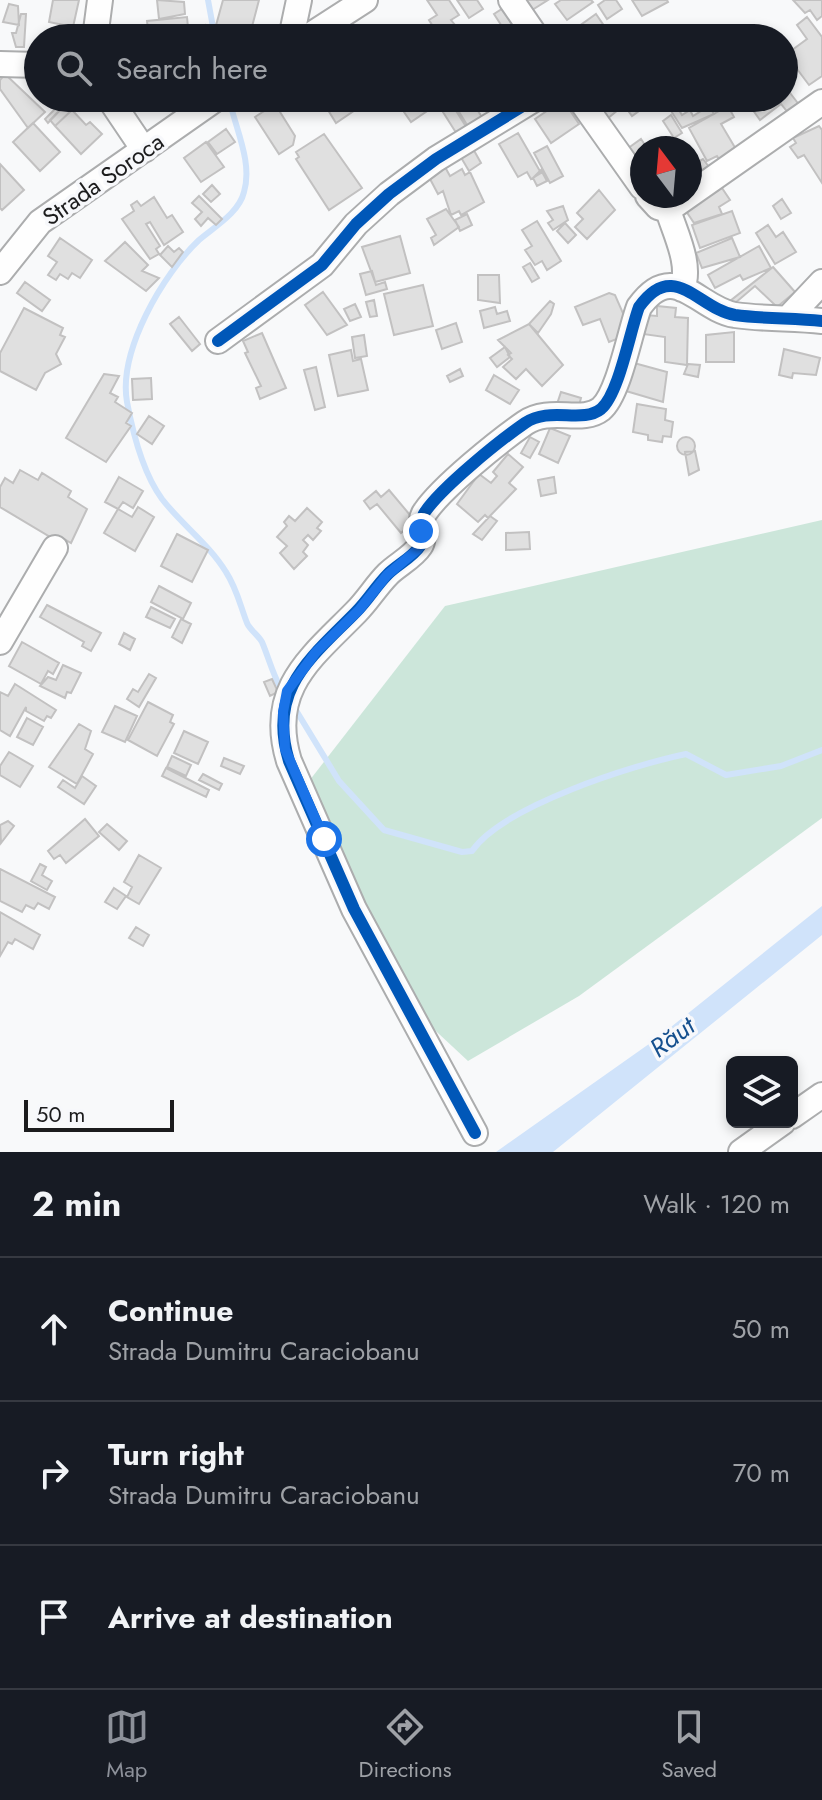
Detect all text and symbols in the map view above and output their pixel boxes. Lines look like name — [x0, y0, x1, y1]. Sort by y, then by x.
search box — [24, 24, 798, 112]
icon: search — [52, 46, 96, 90]
text: Search here — [116, 47, 268, 90]
street label: Strada Soroca — [35, 124, 171, 234]
north arrow — [630, 136, 702, 208]
route end — [403, 513, 439, 549]
route start — [306, 821, 342, 857]
water label: Răut — [641, 1006, 704, 1067]
map controls — [726, 1056, 798, 1128]
button: layers — [726, 1056, 798, 1128]
scale bar — [24, 1096, 174, 1132]
text: 50 m — [36, 1098, 85, 1130]
text: 2 min — [32, 1180, 121, 1229]
text: Walk · 120 m — [643, 1185, 790, 1223]
text: Continue — [108, 1289, 234, 1332]
icon: ahead — [32, 1307, 76, 1351]
text: 50 m — [732, 1310, 790, 1348]
text: Strada Dumitru Caraciobanu — [108, 1332, 420, 1370]
text: Turn right — [108, 1433, 244, 1476]
icon: right — [32, 1451, 76, 1495]
text: 70 m — [733, 1454, 790, 1492]
text: Strada Dumitru Caraciobanu — [108, 1476, 420, 1514]
icon: arrive — [32, 1595, 76, 1639]
text: Arrive at destination — [108, 1596, 393, 1639]
tab: Map — [105, 1705, 149, 1785]
tab: Directions — [359, 1705, 452, 1785]
tab: Saved — [661, 1705, 717, 1785]

